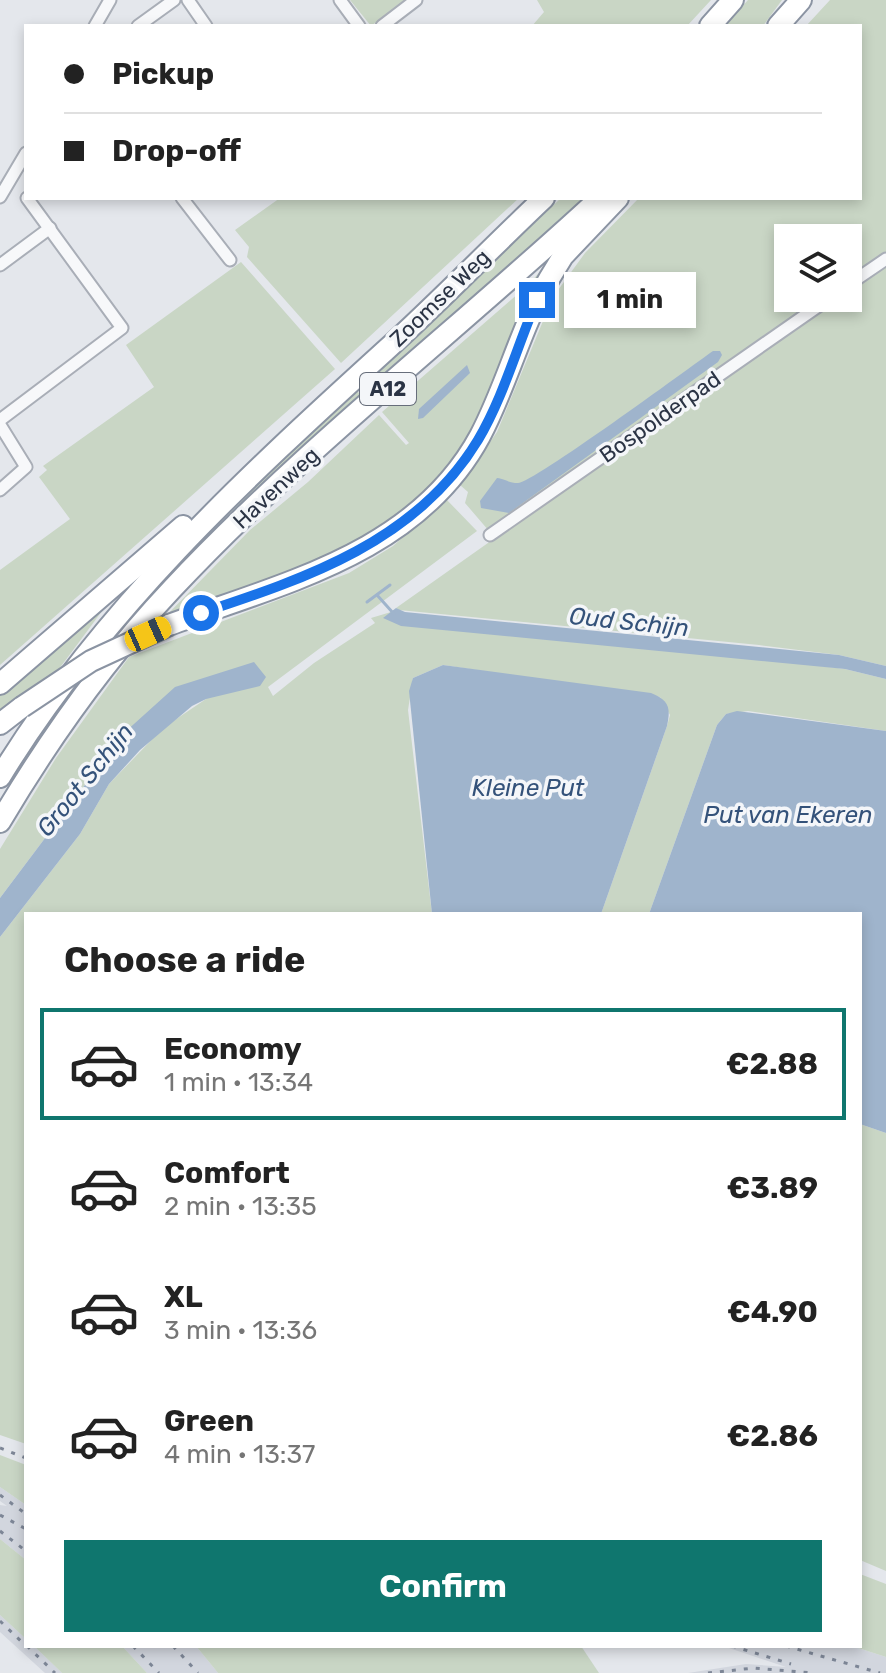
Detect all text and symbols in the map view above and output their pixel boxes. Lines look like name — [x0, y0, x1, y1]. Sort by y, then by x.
text: Pickup — [112, 56, 214, 92]
text: Drop-off — [112, 133, 241, 169]
map controls — [774, 224, 862, 312]
button: layers — [774, 224, 862, 312]
street label: Zoomse Weg — [384, 244, 496, 352]
callout: 1 min — [565, 272, 697, 328]
route end — [519, 282, 555, 318]
text: 1 min — [597, 284, 663, 315]
street label: Bospolderpad — [594, 365, 726, 469]
road number: A12 — [360, 373, 416, 405]
street label: Havenweg — [227, 441, 325, 535]
route start — [183, 595, 219, 631]
water label: Oud Schijn — [568, 602, 690, 642]
car — [121, 613, 175, 655]
water label: Groot Schijn — [31, 718, 139, 842]
water label: Kleine Put — [472, 774, 585, 802]
water label: Put van Ekeren — [704, 801, 872, 829]
text: Choose a ride — [64, 938, 305, 981]
icon: car — [68, 1028, 140, 1100]
text: Economy — [164, 1031, 302, 1067]
text: €2.88 — [726, 1046, 818, 1082]
text: 1 min · 13:34 — [164, 1067, 313, 1098]
icon: car — [68, 1152, 140, 1224]
text: Comfort — [164, 1155, 290, 1191]
text: €3.89 — [727, 1170, 818, 1206]
text: 2 min · 13:35 — [164, 1191, 317, 1222]
icon: car — [68, 1276, 140, 1348]
text: XL — [164, 1279, 203, 1315]
text: €4.90 — [727, 1294, 818, 1330]
text: 3 min · 13:36 — [164, 1315, 317, 1346]
icon: car — [68, 1400, 140, 1472]
text: Green — [164, 1403, 254, 1439]
text: €2.86 — [727, 1418, 818, 1454]
text: 4 min · 13:37 — [164, 1439, 315, 1470]
button: Confirm — [64, 1540, 822, 1632]

